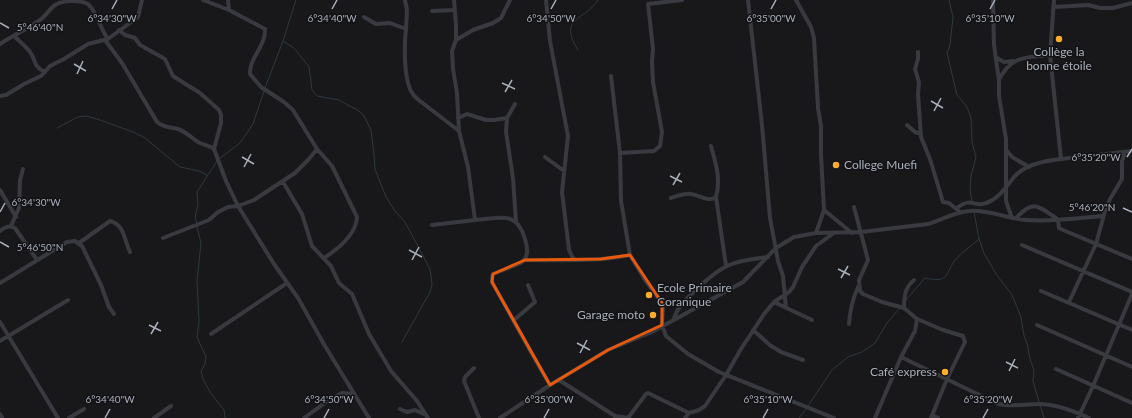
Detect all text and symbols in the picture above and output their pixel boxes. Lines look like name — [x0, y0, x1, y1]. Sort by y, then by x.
text: 6°34'30"W — [87, 12, 137, 24]
text: 6°34'40"W — [307, 12, 357, 24]
text: 6°34'50"W — [526, 12, 576, 24]
text: 6°35'00"W — [746, 12, 796, 24]
text: 6°35'10"W — [965, 12, 1015, 24]
text: 5°46'40"N — [17, 21, 63, 33]
marker: Collège la bonne étoile — [1054, 34, 1064, 44]
place label: Collège la bonne étoile — [1026, 44, 1092, 73]
text: 6°35'20"W — [1071, 151, 1121, 163]
place label: College Muefi — [844, 157, 917, 172]
marker: College Muefi — [831, 160, 841, 170]
text: 6°34'30"W — [11, 196, 61, 208]
text: 5°46'20"N — [1069, 201, 1115, 213]
text: 5°46'50"N — [17, 241, 63, 253]
place label: Ecole Primaire Coranique — [657, 280, 732, 309]
marker: Ecole Primaire Coranique — [644, 290, 654, 300]
place label: Garage moto — [577, 307, 645, 322]
marker: Garage moto — [648, 310, 658, 320]
place label: Café express — [870, 364, 937, 379]
marker: Café express — [940, 367, 950, 377]
text: 6°34'40"W — [85, 393, 135, 405]
text: 6°34'50"W — [304, 393, 354, 405]
text: 6°35'00"W — [524, 393, 574, 405]
text: 6°35'10"W — [743, 393, 793, 405]
text: 6°35'20"W — [963, 393, 1013, 405]

